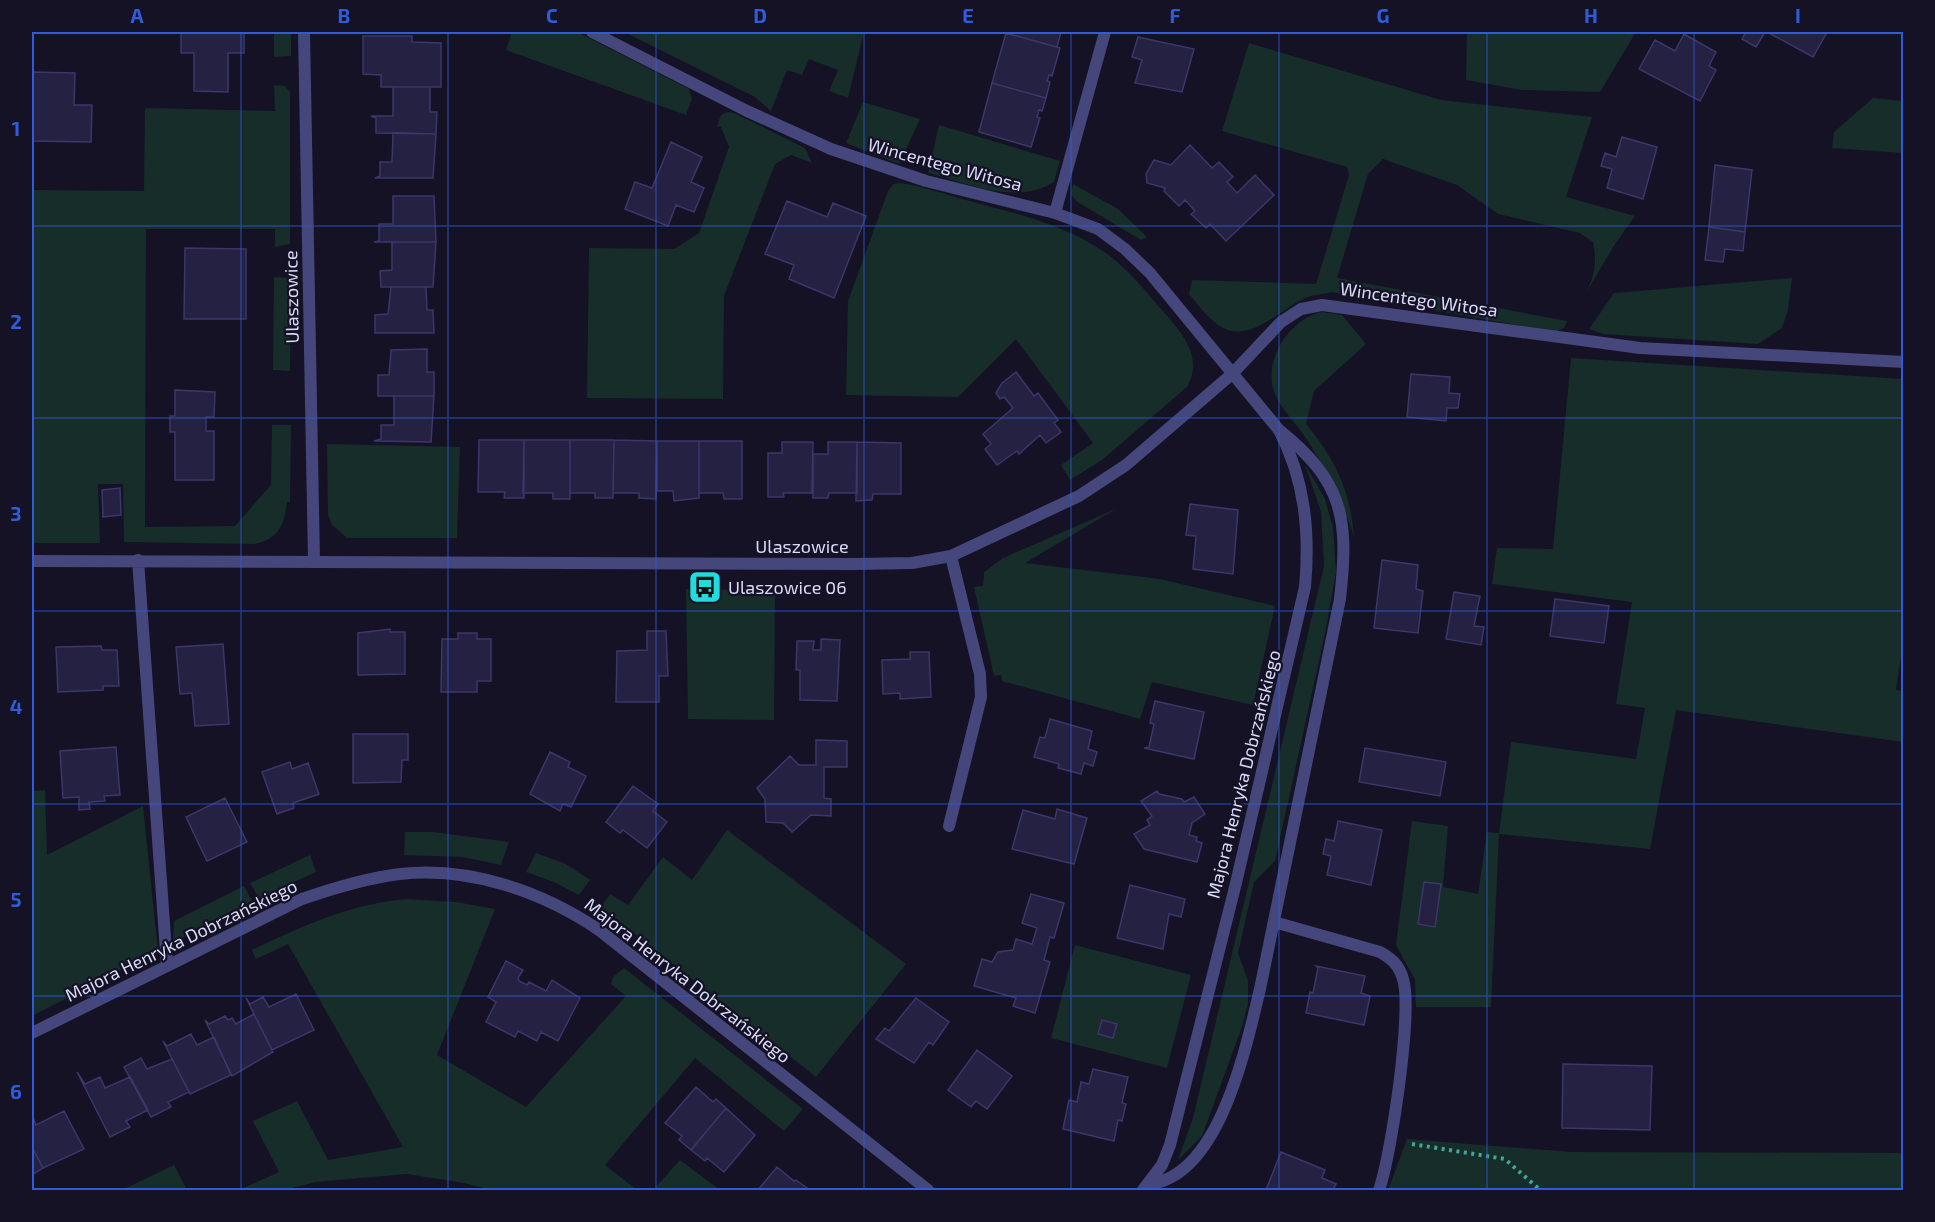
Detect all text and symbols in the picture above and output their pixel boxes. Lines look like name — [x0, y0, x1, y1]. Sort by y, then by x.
text: A — [130, 3, 144, 27]
text: B — [338, 3, 350, 27]
text: C — [546, 3, 558, 27]
text: D — [753, 3, 767, 27]
text: E — [962, 3, 974, 27]
text: F — [1169, 3, 1181, 27]
text: G — [1377, 3, 1389, 27]
text: H — [1584, 3, 1598, 27]
text: I — [1795, 3, 1801, 27]
text: 1 — [12, 116, 20, 140]
street label: Wincentego Witosa — [865, 133, 1025, 195]
street label: Ulaszowice — [279, 250, 303, 344]
street label: Wincentego Witosa — [1339, 277, 1499, 321]
text: 2 — [10, 309, 22, 333]
text: 3 — [10, 501, 22, 525]
street label: Ulaszowice — [755, 535, 849, 557]
bus stop icon: Ulaszowice 06 — [687, 569, 723, 605]
place label: Ulaszowice 06 — [728, 576, 846, 598]
street label: Majora Henryka Dobrzańskiego — [1201, 647, 1285, 901]
text: 4 — [10, 694, 23, 718]
street label: Majora Henryka Dobrzańskiego — [61, 874, 301, 1006]
text: 5 — [10, 887, 22, 911]
street label: Majora Henryka Dobrzańskiego — [581, 893, 795, 1067]
text: 6 — [10, 1079, 22, 1103]

